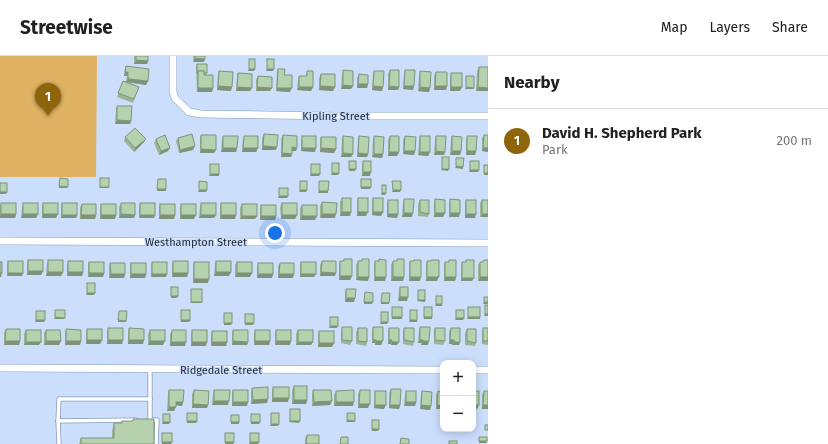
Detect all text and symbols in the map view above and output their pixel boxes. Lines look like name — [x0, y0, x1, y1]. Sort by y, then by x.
text: Streetwise — [20, 16, 113, 39]
text: Map — [661, 19, 687, 36]
text: Layers — [709, 19, 750, 36]
text: Share — [772, 19, 808, 36]
text: Nearby — [504, 72, 559, 93]
pin: 1 — [35, 83, 61, 116]
street label: Kipling Street — [302, 110, 370, 123]
text: David H. Shepherd Park — [542, 124, 702, 142]
text: 1 — [514, 133, 520, 148]
text: 200 m — [776, 133, 812, 148]
text: Park — [542, 142, 568, 157]
your location — [265, 223, 285, 243]
street label: Westhampton Street — [145, 236, 247, 249]
map controls — [440, 360, 476, 432]
button: + — [440, 360, 476, 396]
street label: Ridgedale Street — [180, 364, 262, 377]
button: − — [440, 396, 476, 432]

